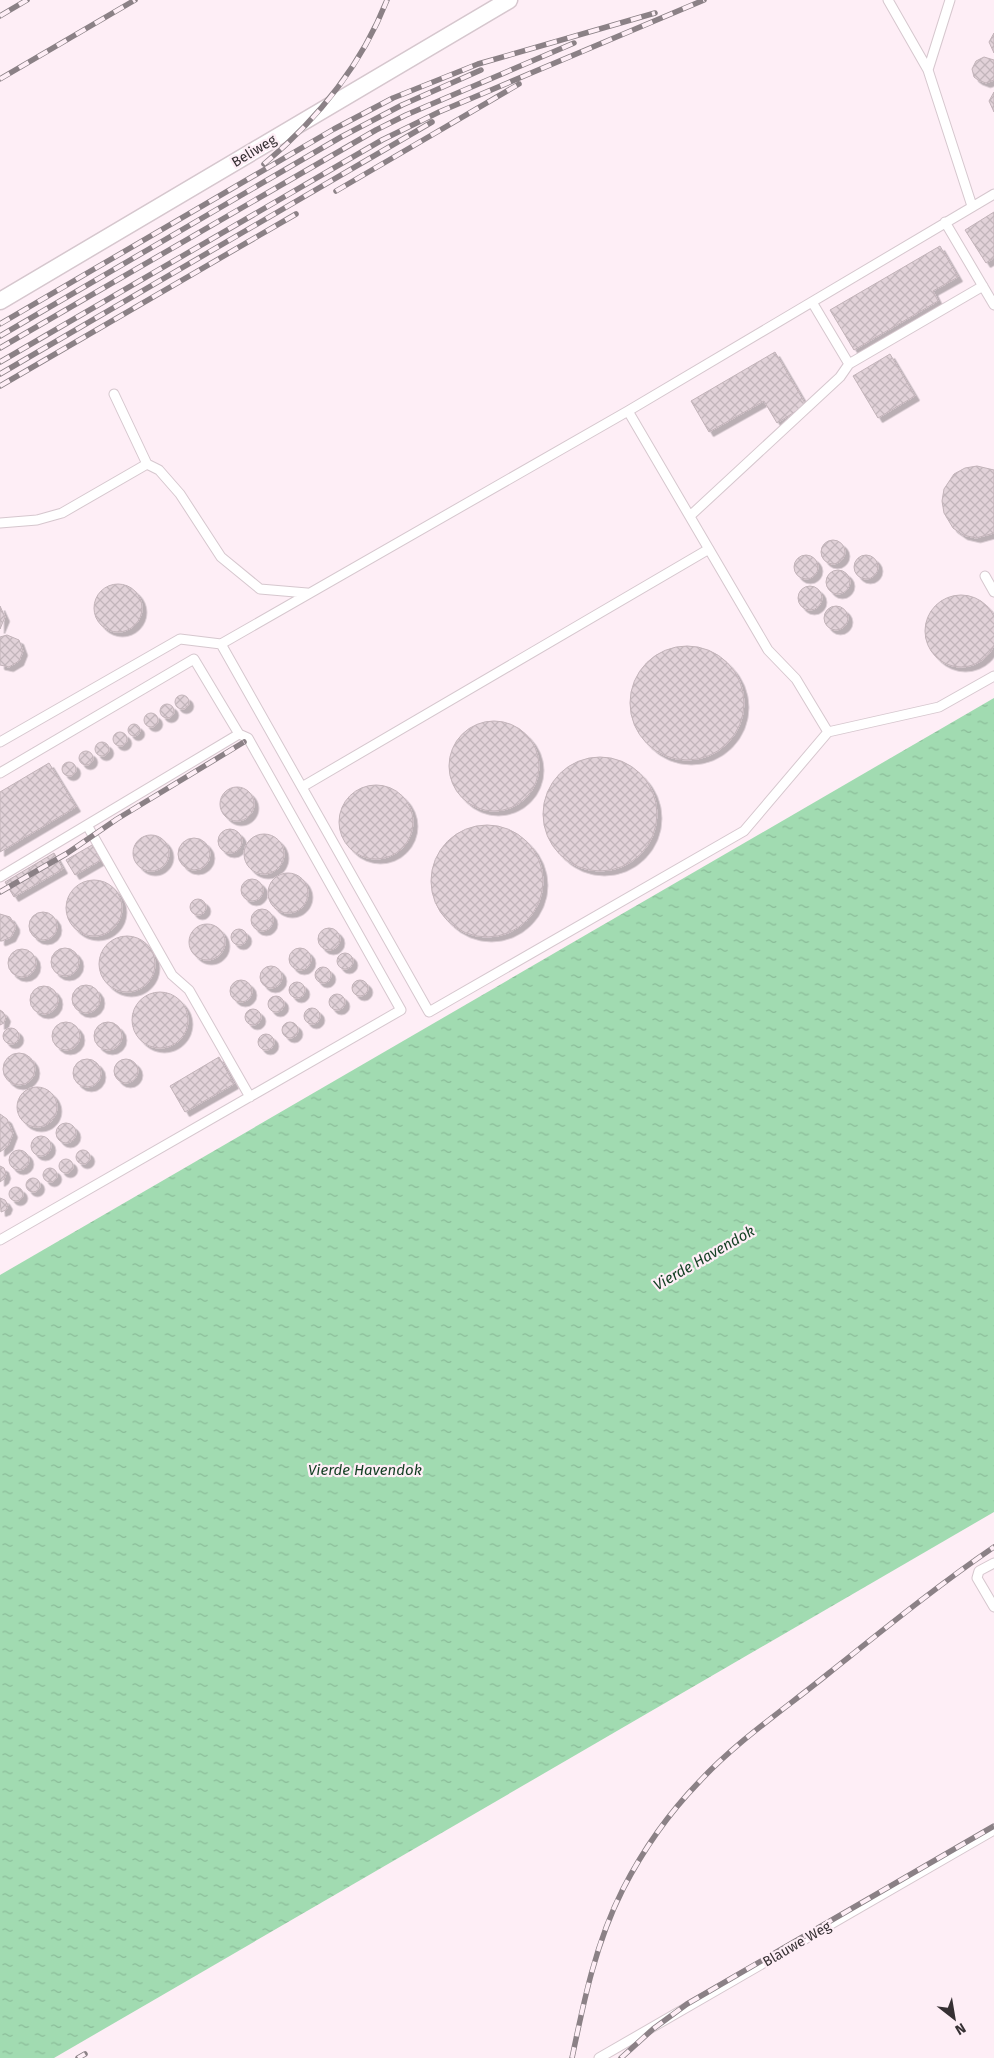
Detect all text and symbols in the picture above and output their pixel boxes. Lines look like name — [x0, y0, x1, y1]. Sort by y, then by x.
street label: Beliweg — [229, 131, 280, 171]
water label: Vierde Havendok — [650, 1222, 758, 1294]
water label: Vierde Havendok — [308, 1461, 422, 1479]
street label: Blauwe Weg — [760, 1917, 835, 1970]
north arrow — [929, 1993, 979, 2043]
text: N — [952, 2019, 969, 2038]

